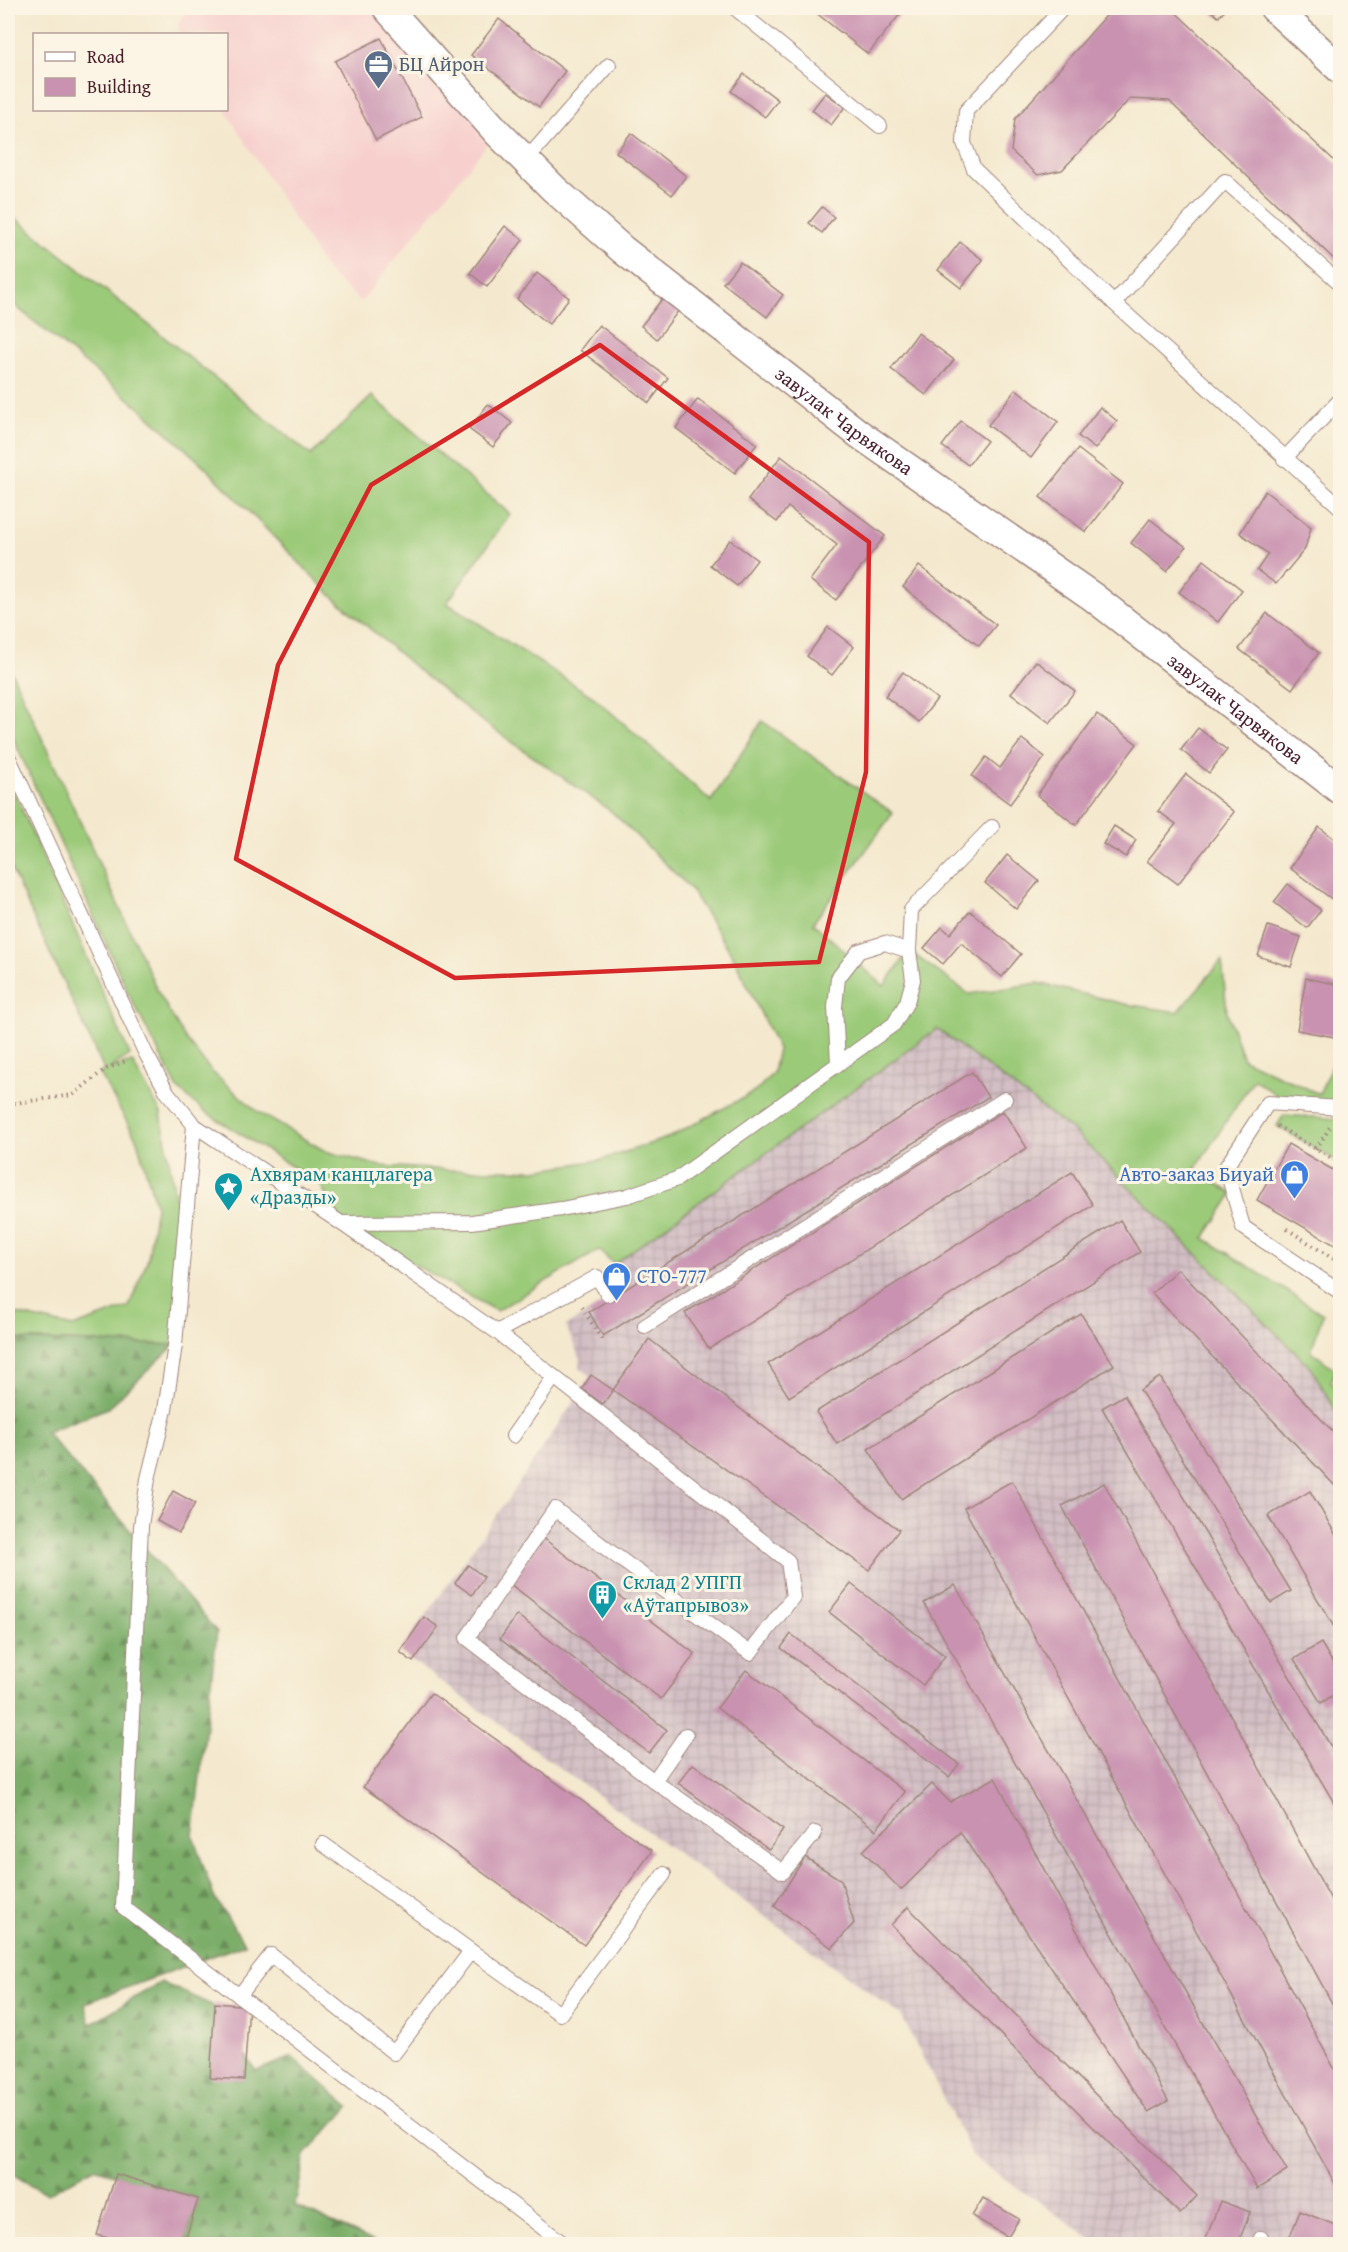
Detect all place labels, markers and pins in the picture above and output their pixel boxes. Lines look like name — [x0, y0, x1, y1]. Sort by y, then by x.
office icon: БЦ Айрон — [362, 48, 394, 90]
place label: БЦ Айрон — [399, 49, 485, 78]
shop icon: Авто-заказ Биуай — [1279, 1158, 1311, 1200]
place label: Ахвярам канцлагера «Дразды» — [250, 1159, 433, 1211]
place label: Авто-заказ Биуай — [1119, 1159, 1274, 1188]
place icon: Ахвярам канцлагера «Дразды» — [213, 1170, 245, 1212]
shop icon: СТО-777 — [600, 1260, 632, 1302]
place label: СТО-777 — [637, 1261, 707, 1290]
place label: Склад 2 УПГП «Аўтапрывоз» — [623, 1567, 749, 1619]
building icon: Склад 2 УПГП «Аўтапрывоз» — [586, 1578, 618, 1620]

